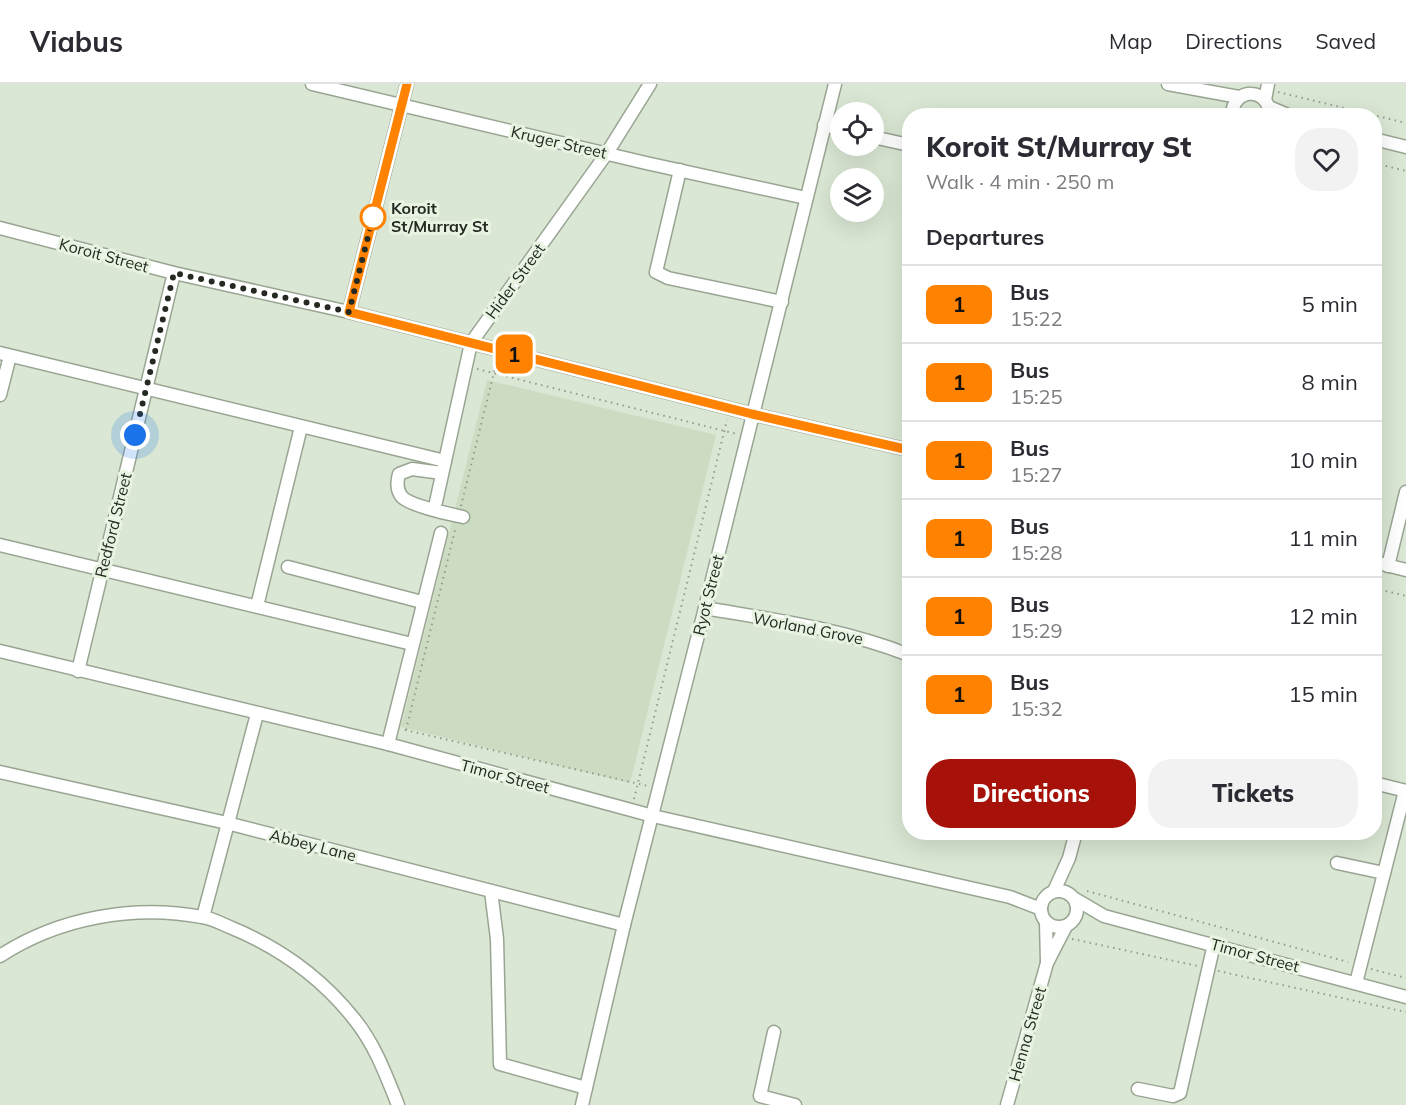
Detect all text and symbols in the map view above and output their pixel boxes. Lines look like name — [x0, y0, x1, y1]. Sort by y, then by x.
text: Viabus — [30, 24, 123, 59]
text: Map — [1109, 28, 1152, 54]
text: Directions — [1185, 28, 1282, 54]
text: Saved — [1315, 28, 1376, 54]
map controls — [830, 102, 884, 222]
button: locate — [830, 102, 884, 156]
street label: Kruger Street — [509, 121, 609, 163]
button: heart — [1295, 128, 1358, 191]
text: Koroit St/Murray St — [926, 129, 1191, 164]
button: layers — [830, 168, 884, 222]
text: Walk · 4 min · 250 m — [926, 169, 1114, 194]
place label: Koroit St/Murray St — [391, 198, 488, 236]
marker: Koroit St/Murray St — [360, 204, 386, 230]
text: Departures — [926, 223, 1044, 251]
street label: Koroit Street — [57, 233, 151, 277]
street label: Hider Street — [481, 239, 549, 323]
text: Bus — [1010, 278, 1049, 306]
text: 5 min — [1302, 290, 1358, 318]
text: 1 — [953, 291, 965, 317]
text: 15:22 — [1010, 306, 1063, 331]
line badge: 1 — [494, 334, 534, 374]
text: 1 — [508, 341, 520, 367]
text: Bus — [1010, 356, 1049, 384]
text: 8 min — [1302, 368, 1358, 396]
text: 1 — [953, 369, 965, 395]
text: 15:25 — [1010, 384, 1063, 409]
your location — [120, 420, 150, 450]
text: Bus — [1010, 434, 1049, 462]
text: 10 min — [1288, 446, 1358, 474]
text: 1 — [953, 447, 965, 473]
text: 15:27 — [1010, 462, 1063, 487]
street label: Redford Street — [90, 470, 136, 579]
text: Bus — [1010, 512, 1049, 540]
text: 11 min — [1288, 524, 1358, 552]
text: 1 — [953, 525, 965, 551]
text: 15:28 — [1010, 540, 1063, 565]
street label: Ryot Street — [688, 552, 728, 637]
text: Bus — [1010, 590, 1049, 618]
text: 12 min — [1288, 602, 1358, 630]
text: 1 — [953, 603, 965, 629]
street label: Worland Grove — [751, 608, 865, 648]
text: 15:29 — [1010, 618, 1063, 643]
text: Bus — [1010, 668, 1049, 696]
text: 15 min — [1288, 680, 1358, 708]
text: 1 — [953, 681, 965, 707]
text: 15:32 — [1010, 696, 1063, 721]
street label: Timor Street — [459, 755, 552, 798]
button: Directions — [926, 759, 1136, 828]
button: Tickets — [1148, 759, 1358, 828]
street label: Abbey Lane — [268, 825, 358, 865]
street label: Timor Street — [1209, 934, 1302, 977]
street label: Henna Street — [1004, 984, 1050, 1084]

